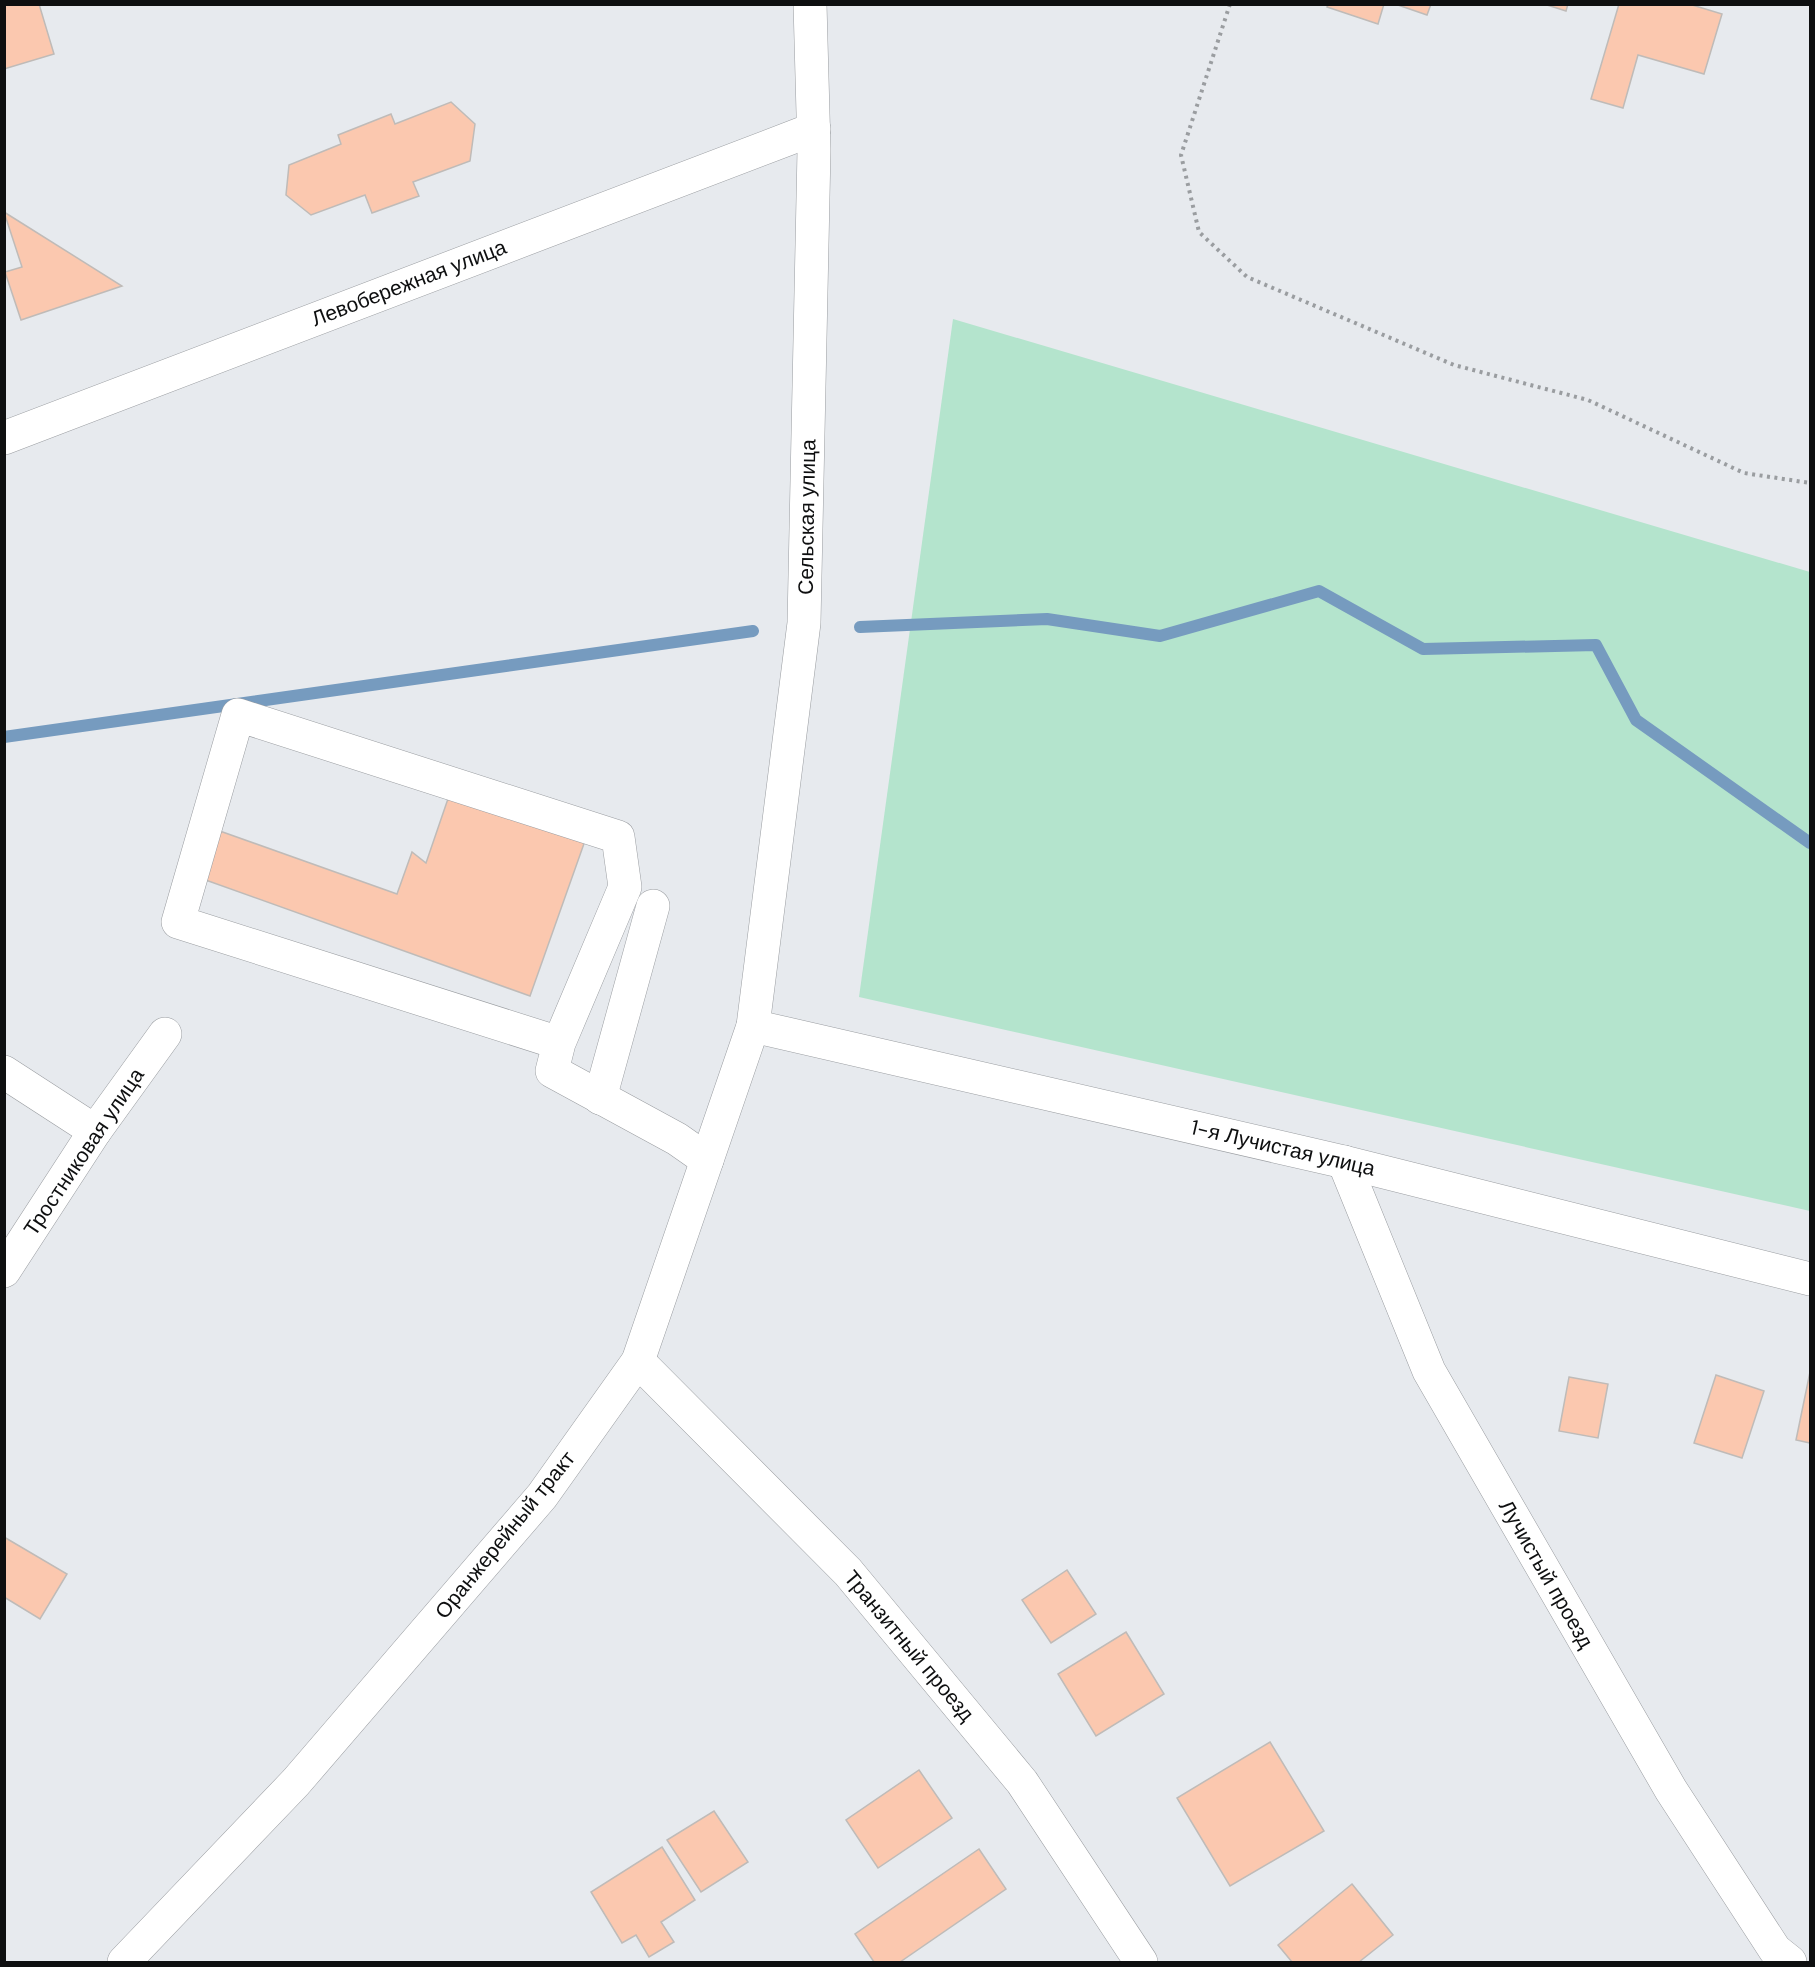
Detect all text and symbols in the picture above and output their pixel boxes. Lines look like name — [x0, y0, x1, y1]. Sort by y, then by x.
street label: Левобережная улица — [308, 233, 511, 333]
street label: Сельская улица — [792, 439, 822, 595]
street label: Тростниковая улица — [17, 1062, 151, 1241]
street label: 1-я Лучистая улица — [1188, 1113, 1378, 1183]
street label: Оранжерейный тракт — [429, 1445, 582, 1625]
street label: Лучистый проезд — [1492, 1495, 1600, 1653]
street label: Транзитный проезд — [838, 1565, 980, 1727]

